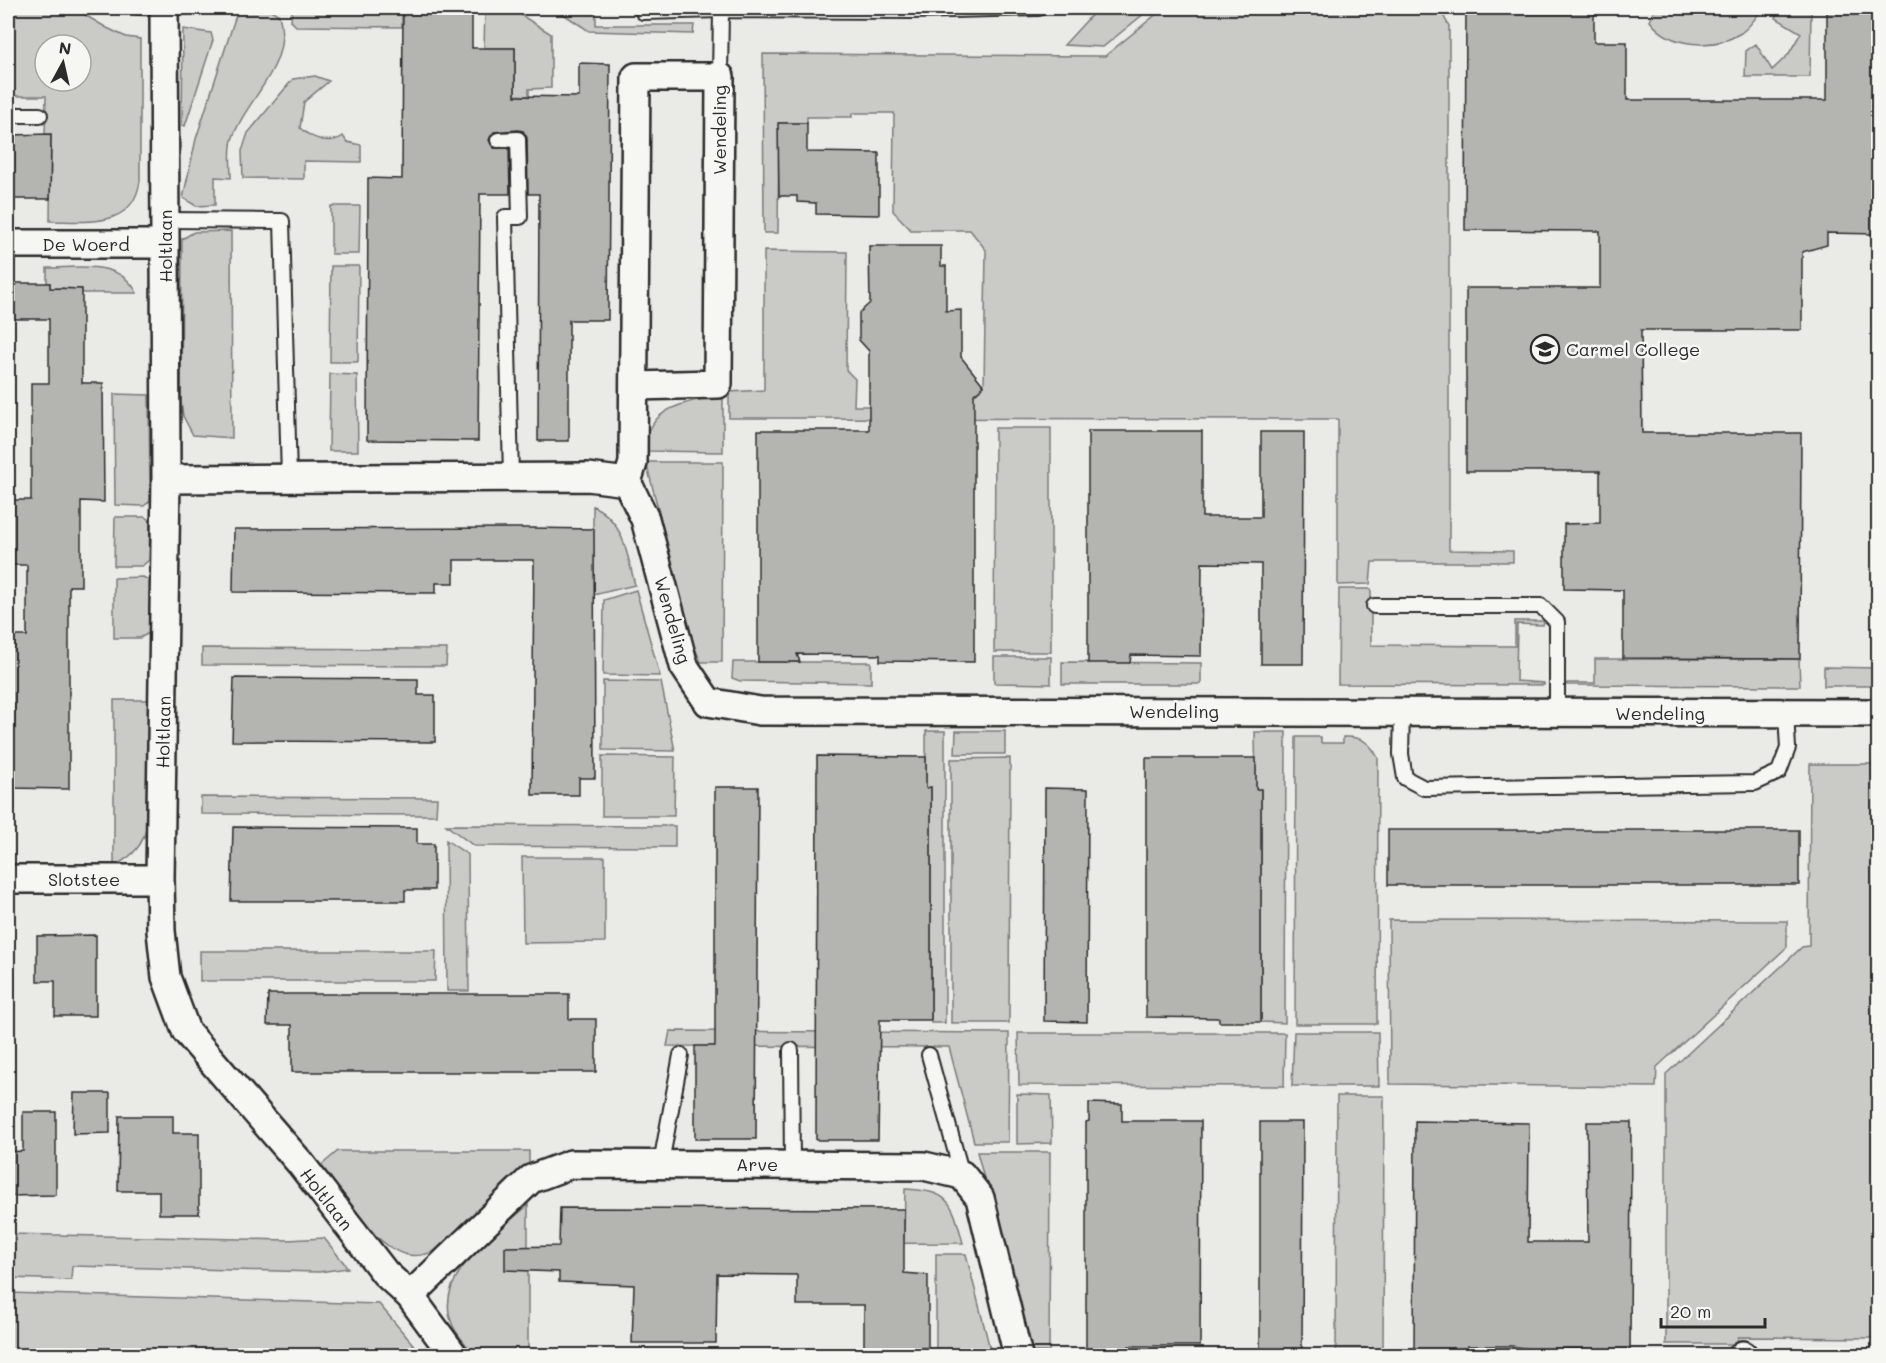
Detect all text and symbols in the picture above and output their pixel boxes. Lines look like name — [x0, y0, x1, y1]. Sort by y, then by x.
north arrow — [33, 33, 93, 93]
text: N — [58, 36, 73, 59]
street label: Wendeling — [707, 85, 731, 175]
street label: Holtlaan — [153, 210, 177, 282]
street label: De Woerd — [42, 232, 130, 256]
school or university icon: Carmel College — [1529, 333, 1561, 365]
place label: Carmel College — [1566, 337, 1700, 361]
street label: Wendeling — [649, 573, 697, 667]
street label: Holtlaan — [150, 695, 176, 769]
street label: Wendeling — [1129, 699, 1219, 723]
street label: Wendeling — [1615, 701, 1705, 725]
street label: Slotstee — [48, 867, 120, 891]
street label: Arve — [736, 1152, 778, 1176]
street label: Holtlaan — [295, 1163, 359, 1235]
scale bar — [1661, 1291, 1764, 1329]
text: 20 m — [1670, 1299, 1711, 1323]

